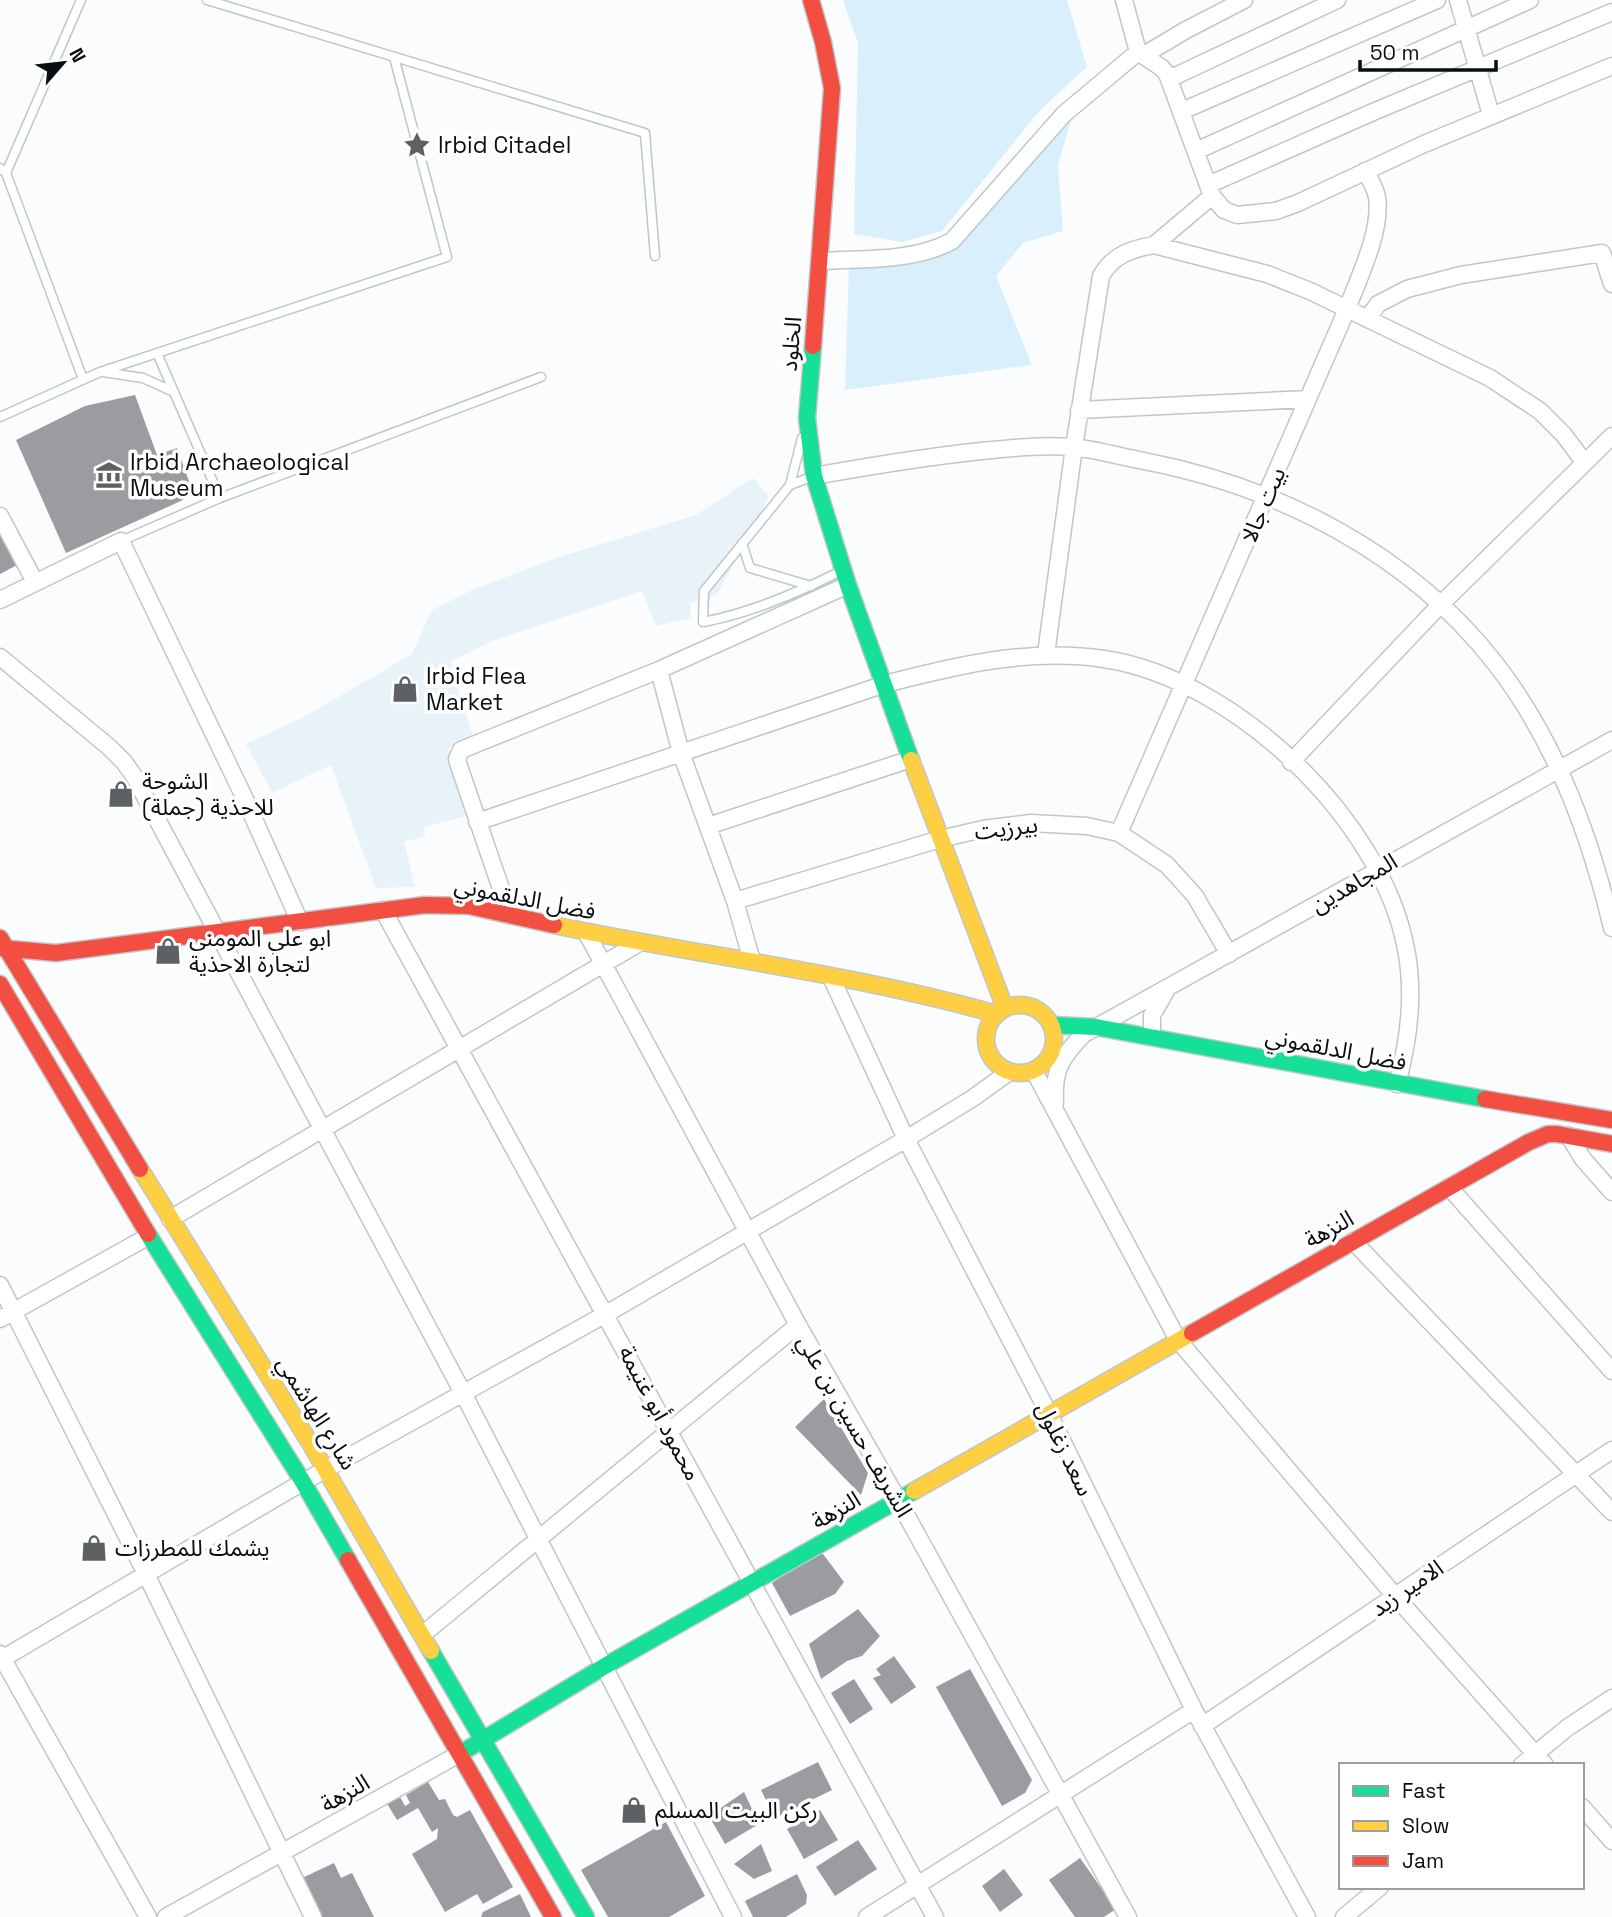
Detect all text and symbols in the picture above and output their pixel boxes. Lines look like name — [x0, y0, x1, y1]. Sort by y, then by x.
north arrow — [28, 28, 98, 98]
scale bar — [1360, 28, 1496, 72]
text: 50 m — [1370, 39, 1420, 66]
text: N — [64, 44, 92, 67]
place icon: Irbid Citadel — [402, 130, 432, 160]
place label: Irbid Citadel — [438, 130, 571, 160]
street label: الخلود — [774, 315, 808, 373]
place label: Irbid Archaeological Museum — [130, 447, 349, 503]
museum icon: Irbid Archaeological Museum — [94, 460, 124, 490]
street label: بيت جالا — [1234, 463, 1292, 547]
place label: Irbid Flea Market — [426, 661, 526, 717]
shop icon: Irbid Flea Market — [390, 674, 420, 704]
place label: الشوحة للاحذية (جملة) — [142, 766, 274, 822]
shop icon: الشوحة للاحذية (جملة) — [106, 779, 136, 809]
street label: بيرزيت — [973, 809, 1039, 847]
street label: المجاهدين — [1305, 846, 1403, 920]
street label: فضل الدلقموني — [451, 870, 598, 929]
place label: ابو علي المومني لتجارة الاحذية — [189, 923, 331, 979]
shop icon: ابو علي المومني لتجارة الاحذية — [153, 936, 183, 966]
street label: فضل الدلقموني — [1262, 1021, 1409, 1080]
street label: النزهة — [1299, 1203, 1359, 1255]
street label: الشريف حسين بن علي — [788, 1329, 920, 1524]
street label: محمود أبو غنيمة — [612, 1340, 708, 1486]
street label: شارع الهاشمي — [268, 1350, 364, 1477]
street label: سعد زغلول — [1029, 1397, 1101, 1501]
street label: النزهة — [806, 1484, 866, 1536]
shop icon: يشمك للمطرزات — [79, 1533, 109, 1563]
place label: يشمك للمطرزات — [115, 1533, 270, 1563]
street label: الامير زيد — [1365, 1553, 1449, 1623]
legend — [1339, 1763, 1584, 1889]
street label: النزهة — [315, 1767, 375, 1819]
text: Fast — [1402, 1777, 1446, 1804]
shop icon: ركن البيت المسلم — [619, 1795, 649, 1825]
place label: ركن البيت المسلم — [655, 1795, 818, 1827]
text: Slow — [1402, 1812, 1450, 1839]
text: Jam — [1402, 1847, 1444, 1874]

